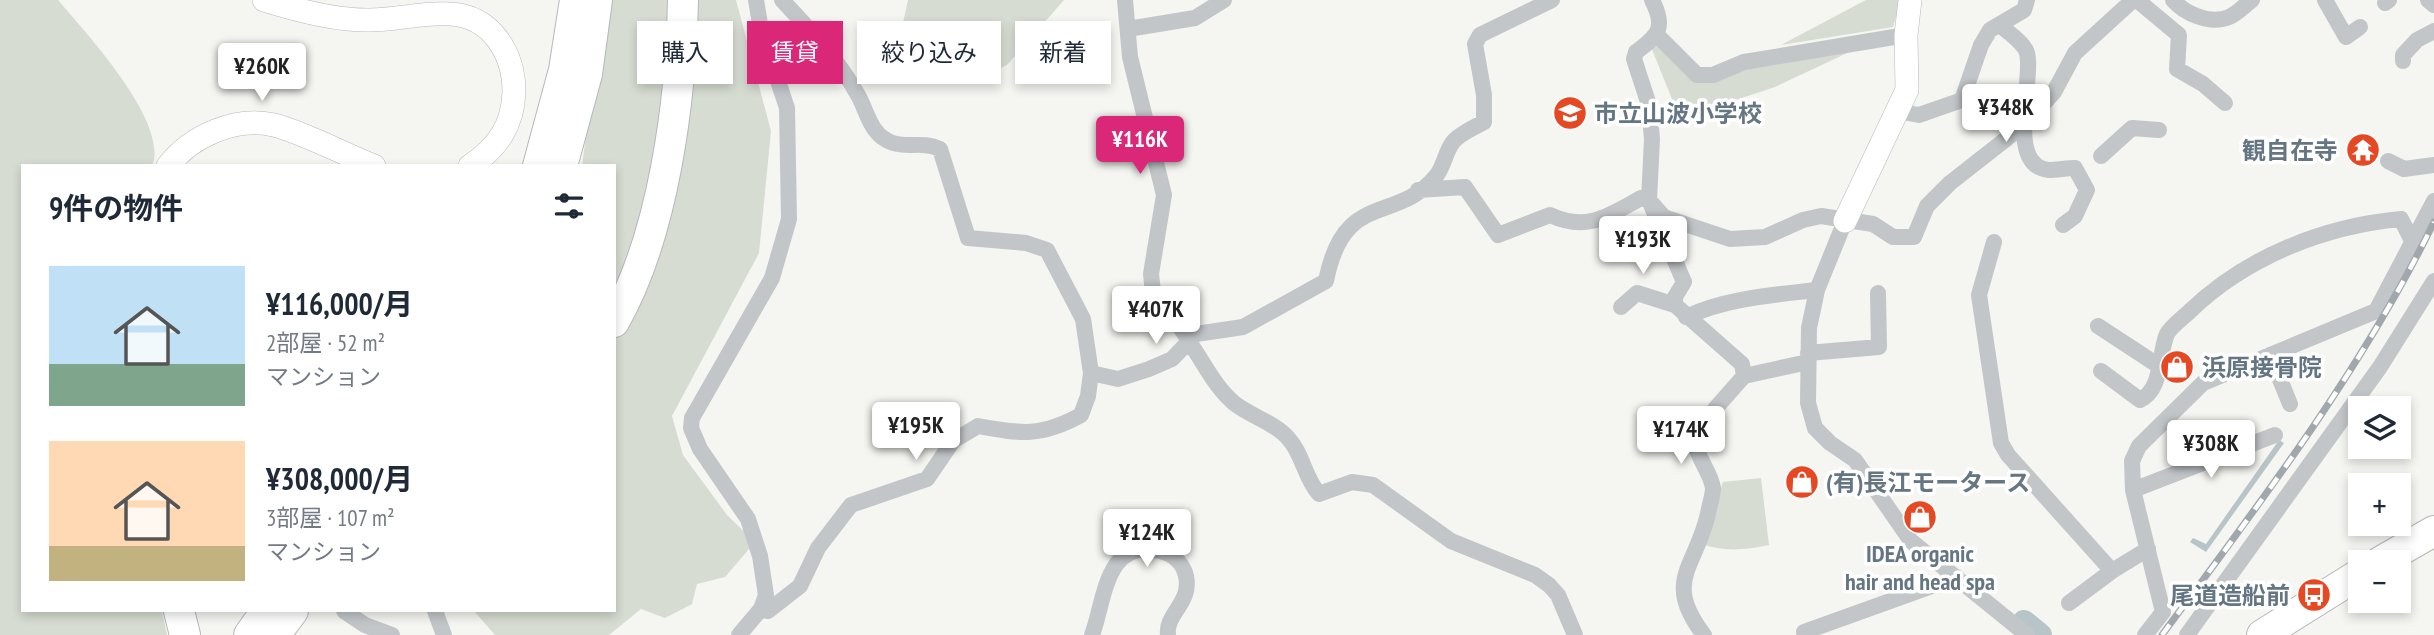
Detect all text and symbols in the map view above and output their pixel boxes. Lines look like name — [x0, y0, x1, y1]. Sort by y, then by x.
chip: 購入 — [637, 21, 733, 84]
chip: 賃貸 — [747, 21, 843, 84]
chip: 絞り込み — [857, 21, 1001, 84]
chip: 新着 — [1015, 21, 1111, 84]
pin: ¥260K — [213, 43, 311, 103]
text: ¥260K — [234, 51, 290, 80]
pin: ¥348K — [1957, 85, 2055, 144]
text: ¥348K — [1978, 92, 2034, 121]
school or university icon: 市立山波小学校 — [1551, 94, 1589, 132]
place label: 市立山波小学校 — [1594, 98, 1762, 129]
pin: ¥116K — [1091, 116, 1189, 176]
text: ¥116K — [1112, 124, 1168, 153]
temple icon: 観自在寺 — [2344, 131, 2382, 169]
place label: 観自在寺 — [2242, 135, 2338, 166]
icon: filters — [550, 187, 588, 225]
text: 9件の物件 — [49, 188, 183, 227]
pin: ¥193K — [1594, 216, 1692, 276]
text: ¥193K — [1615, 224, 1671, 253]
text: ¥116,000/月 — [266, 284, 413, 323]
pin: ¥407K — [1107, 286, 1205, 346]
icon: home — [105, 294, 189, 378]
text: ¥407K — [1128, 294, 1184, 323]
text: 2部屋 · 52 m² — [266, 328, 385, 357]
shop icon: 浜原接骨院 — [2158, 348, 2196, 386]
place label: 浜原接骨院 — [2202, 352, 2322, 383]
text: マンション — [266, 362, 381, 391]
map controls — [2348, 396, 2411, 613]
button: layers — [2348, 396, 2411, 459]
pin: ¥195K — [867, 402, 965, 462]
pin: ¥174K — [1632, 406, 1730, 466]
text: ¥195K — [888, 410, 944, 439]
text: ¥174K — [1653, 414, 1709, 443]
pin: ¥308K — [2162, 420, 2260, 480]
text: ¥308K — [2183, 428, 2239, 457]
text: ¥308,000/月 — [266, 459, 413, 498]
shop icon: (有)長江モータース — [1783, 463, 1821, 501]
place label: (有)長江モータース — [1826, 467, 2030, 498]
icon: home — [105, 469, 189, 553]
button: + — [2348, 473, 2411, 536]
shop icon: IDEA organic hair and head spa — [1901, 498, 1939, 536]
text: 3部屋 · 107 m² — [266, 503, 395, 532]
pin: ¥124K — [1098, 510, 1196, 569]
text: ¥124K — [1119, 517, 1175, 546]
text: マンション — [266, 537, 381, 566]
place label: IDEA organic hair and head spa — [1845, 538, 1995, 597]
button: − — [2348, 550, 2411, 613]
bus stop icon: 尾道造船前 — [2295, 576, 2333, 614]
place label: 尾道造船前 — [2170, 580, 2290, 611]

